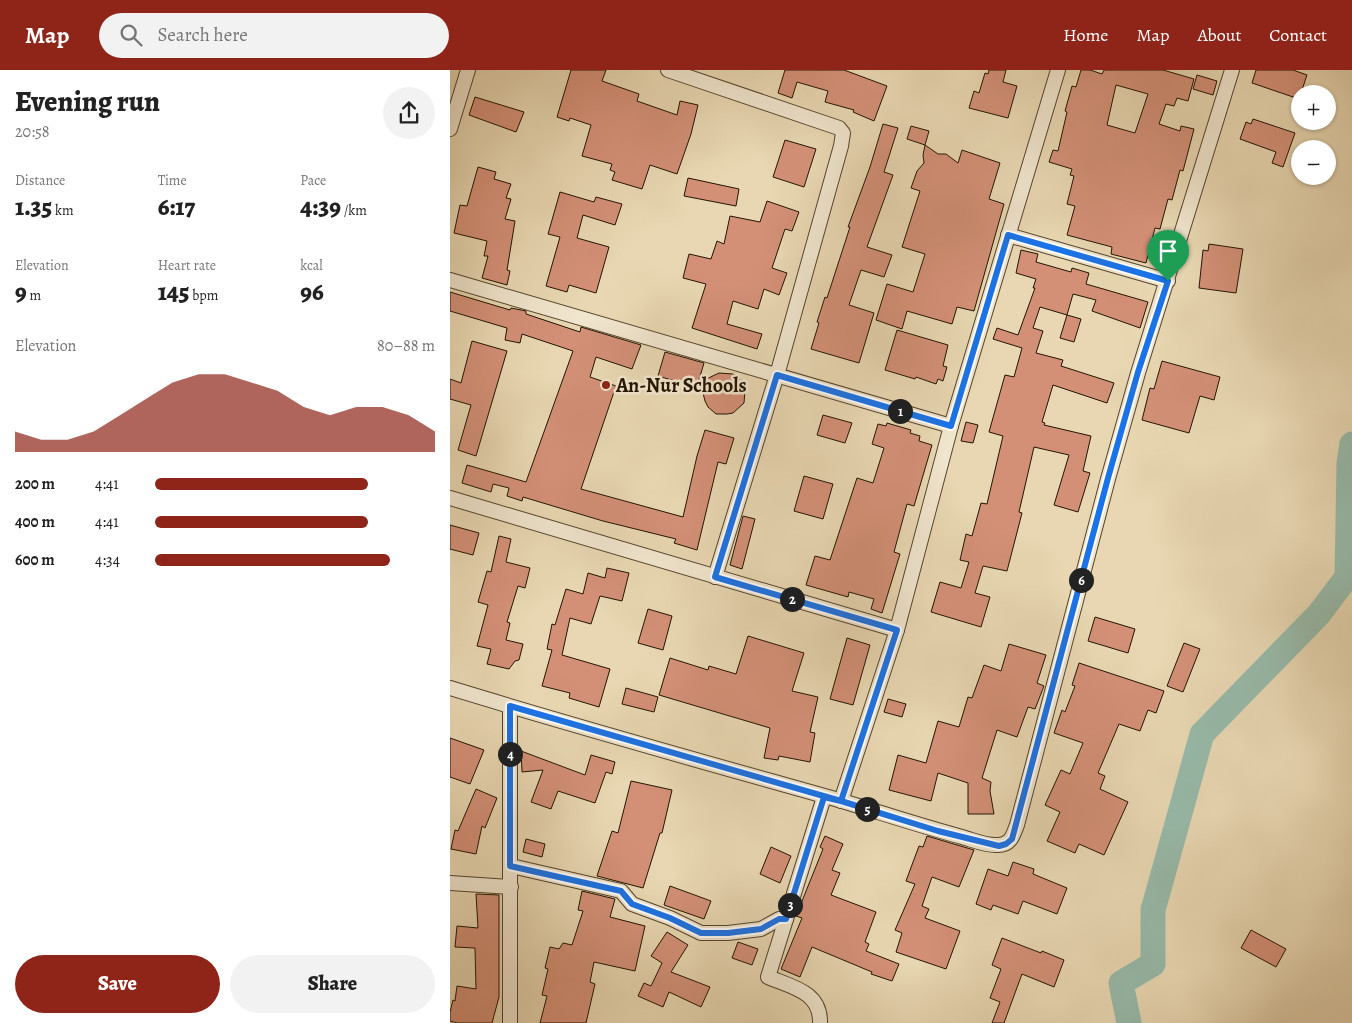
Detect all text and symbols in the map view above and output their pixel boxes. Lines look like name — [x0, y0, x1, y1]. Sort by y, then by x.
search box — [99, 13, 449, 58]
text: Map — [25, 19, 69, 51]
icon: search — [117, 21, 145, 49]
text: Search here — [157, 22, 248, 48]
text: Home — [1063, 23, 1108, 47]
text: Map — [1136, 23, 1169, 47]
text: About — [1197, 23, 1241, 47]
text: Contact — [1269, 23, 1327, 47]
text: Evening run — [15, 83, 160, 121]
map controls — [1291, 85, 1336, 185]
button: + — [1291, 85, 1336, 130]
button: share — [383, 87, 435, 139]
text: 20:58 — [15, 121, 50, 143]
button: − — [1291, 140, 1336, 185]
text: Distance — [15, 171, 65, 190]
text: Time — [158, 171, 187, 190]
text: Pace — [300, 171, 326, 190]
text: 1.35 — [15, 190, 52, 224]
text: 6:17 — [158, 190, 195, 224]
text: 4:39 — [300, 190, 341, 224]
text: km — [52, 201, 74, 220]
text: /km — [341, 201, 367, 220]
pin — [1147, 230, 1189, 281]
icon: arrive — [1154, 237, 1182, 265]
text: Elevation — [15, 256, 69, 275]
text: Heart rate — [158, 256, 216, 275]
text: kcal — [300, 256, 323, 275]
text: 9 — [15, 275, 27, 309]
text: 145 — [158, 275, 189, 309]
text: 96 — [300, 275, 324, 309]
text: m — [27, 286, 41, 305]
text: bpm — [189, 286, 218, 305]
text: Elevation — [15, 335, 76, 357]
text: 80–88 m — [377, 335, 435, 357]
place label: An-Nur Schools — [615, 372, 747, 399]
marker: An-Nur Schools — [600, 379, 612, 391]
pin: 1 — [888, 398, 912, 424]
text: 1 — [898, 402, 903, 421]
text: 200 m — [15, 473, 55, 495]
text: 4:41 — [95, 473, 119, 495]
text: 400 m — [15, 511, 55, 533]
text: 4:41 — [95, 511, 119, 533]
text: 600 m — [15, 549, 55, 571]
text: 4:34 — [95, 549, 120, 571]
pin: 6 — [1068, 568, 1094, 592]
text: 6 — [1078, 571, 1085, 590]
pin: 2 — [780, 586, 804, 612]
text: 2 — [789, 590, 796, 609]
pin: 4 — [498, 742, 522, 766]
text: 4 — [507, 745, 514, 764]
pin: 5 — [854, 796, 880, 822]
text: 5 — [865, 800, 870, 819]
pin: 3 — [778, 892, 802, 918]
text: 3 — [787, 896, 794, 915]
button: Save — [15, 955, 220, 1013]
button: Share — [230, 955, 435, 1013]

